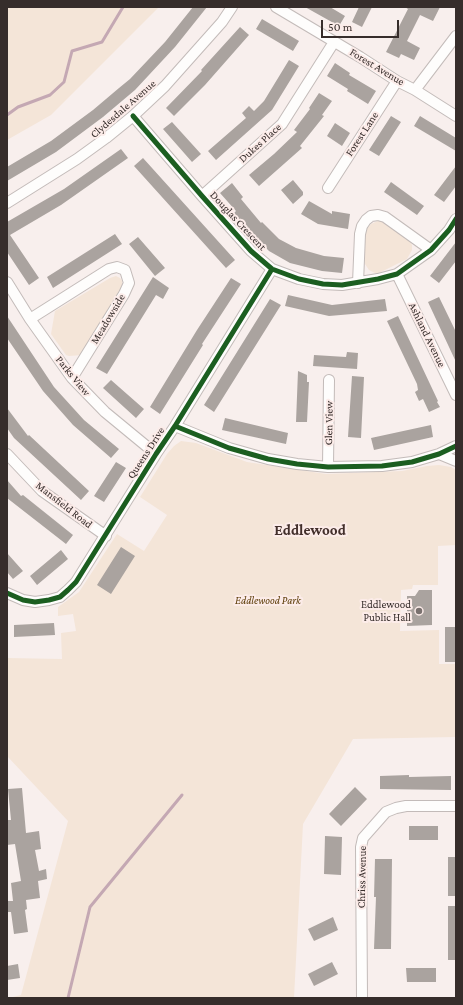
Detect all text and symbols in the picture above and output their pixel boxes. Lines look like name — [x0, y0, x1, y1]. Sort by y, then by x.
scale bar — [323, 12, 401, 38]
text: 50 m — [328, 20, 352, 34]
street label: Forest Avenue — [347, 45, 407, 89]
street label: Clydesdale Avenue — [88, 77, 158, 141]
street label: Forest Lane — [343, 109, 381, 159]
street label: Dukes Place — [236, 121, 284, 165]
street label: Douglas Crescent — [207, 189, 269, 253]
street label: Meadowside — [88, 292, 128, 346]
street label: Ashland Avenue — [406, 300, 448, 370]
street label: Parks View — [53, 353, 93, 399]
street label: Glen View — [322, 401, 336, 445]
street label: Queens Drive — [124, 425, 168, 481]
street label: Mansfield Road — [33, 479, 95, 531]
district label: Eddlewood — [274, 521, 346, 539]
park label: Eddlewood Park — [235, 594, 301, 608]
place label: Eddlewood Public Hall — [361, 598, 411, 624]
marker: Eddlewood Public Hall — [414, 606, 424, 616]
street label: Chriss Avenue — [355, 846, 369, 908]

